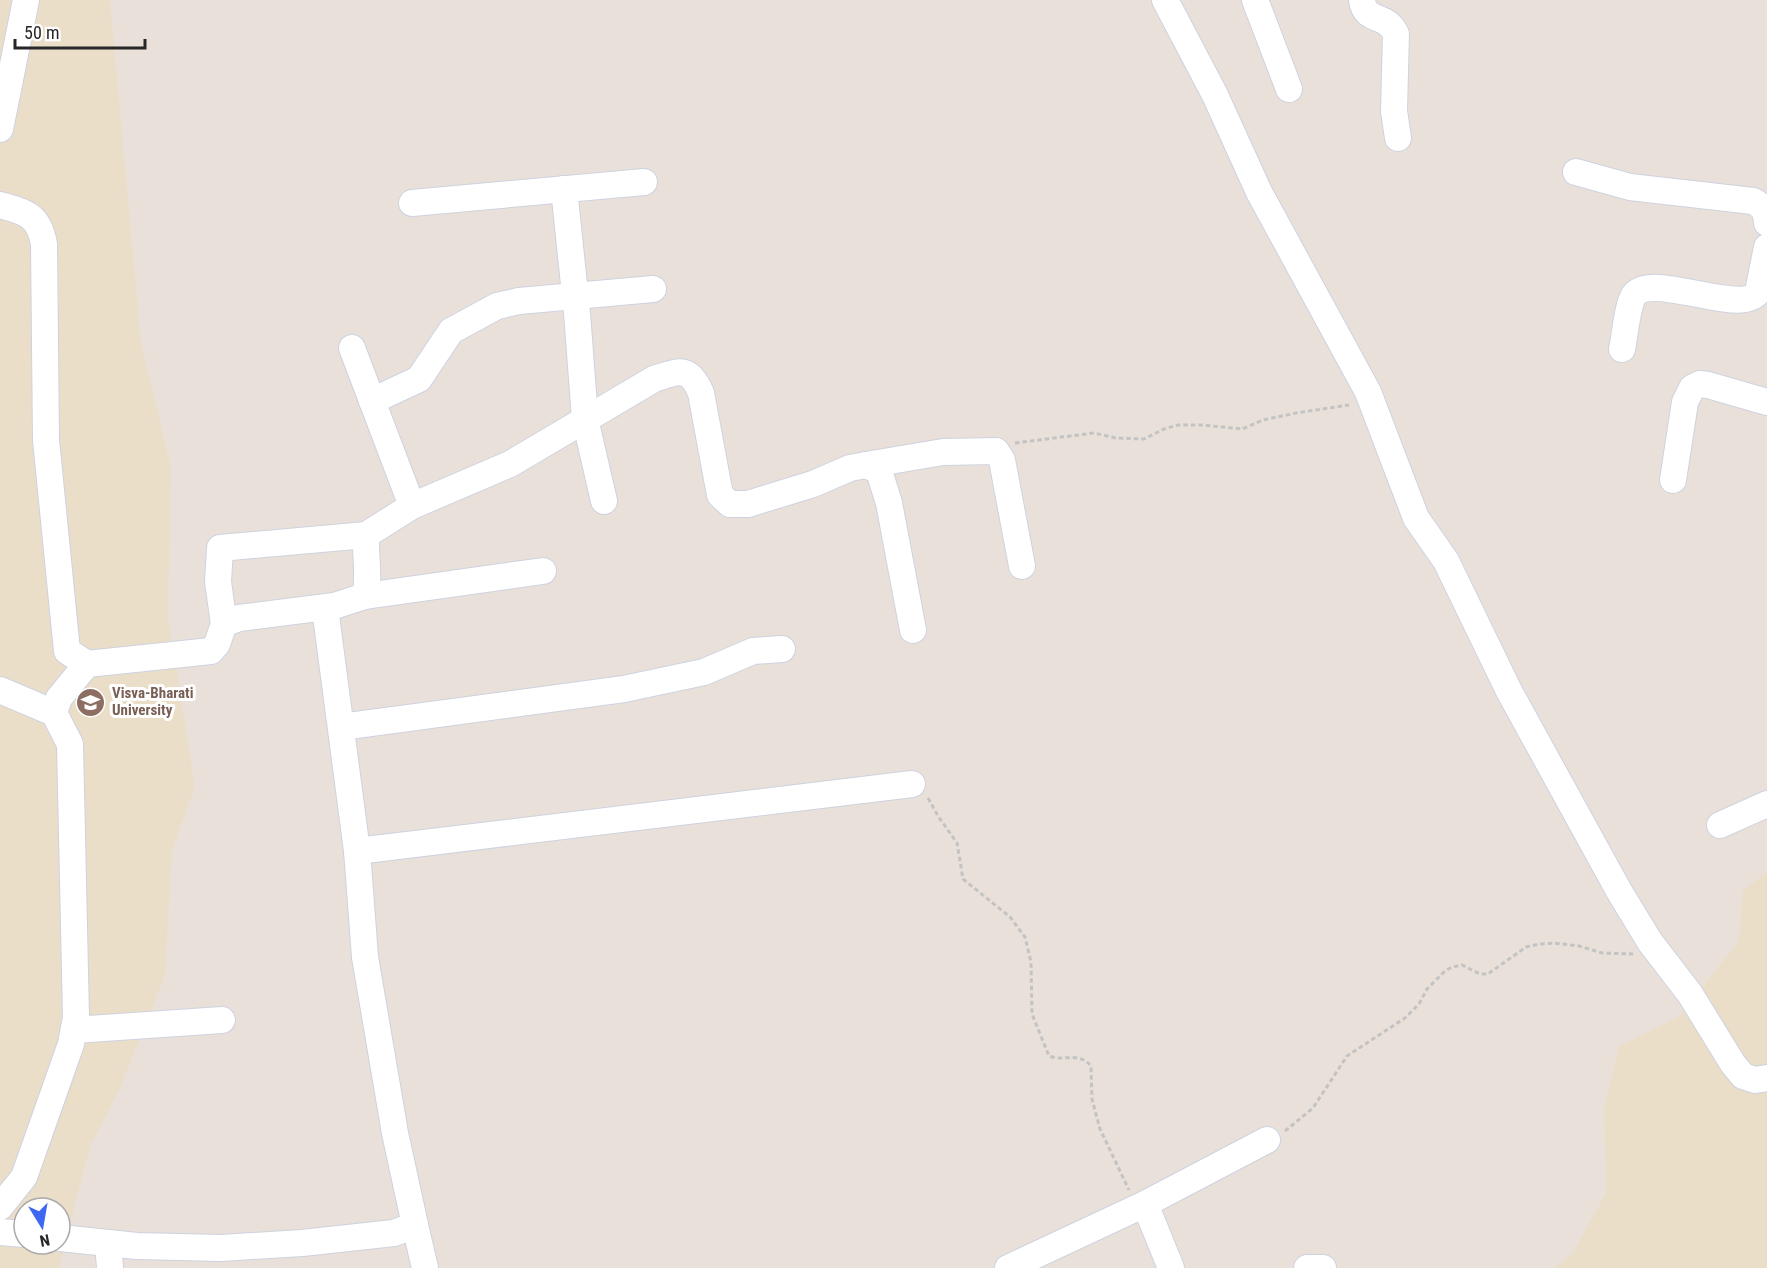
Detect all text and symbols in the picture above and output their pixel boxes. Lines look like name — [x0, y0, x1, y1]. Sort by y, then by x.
scale bar — [15, 12, 146, 50]
text: 50 m — [24, 22, 59, 43]
place label: Visva-Bharati University — [112, 684, 193, 719]
school or university icon: Visva-Bharati University — [75, 686, 107, 718]
north arrow — [12, 1196, 72, 1256]
text: N — [38, 1230, 51, 1250]

